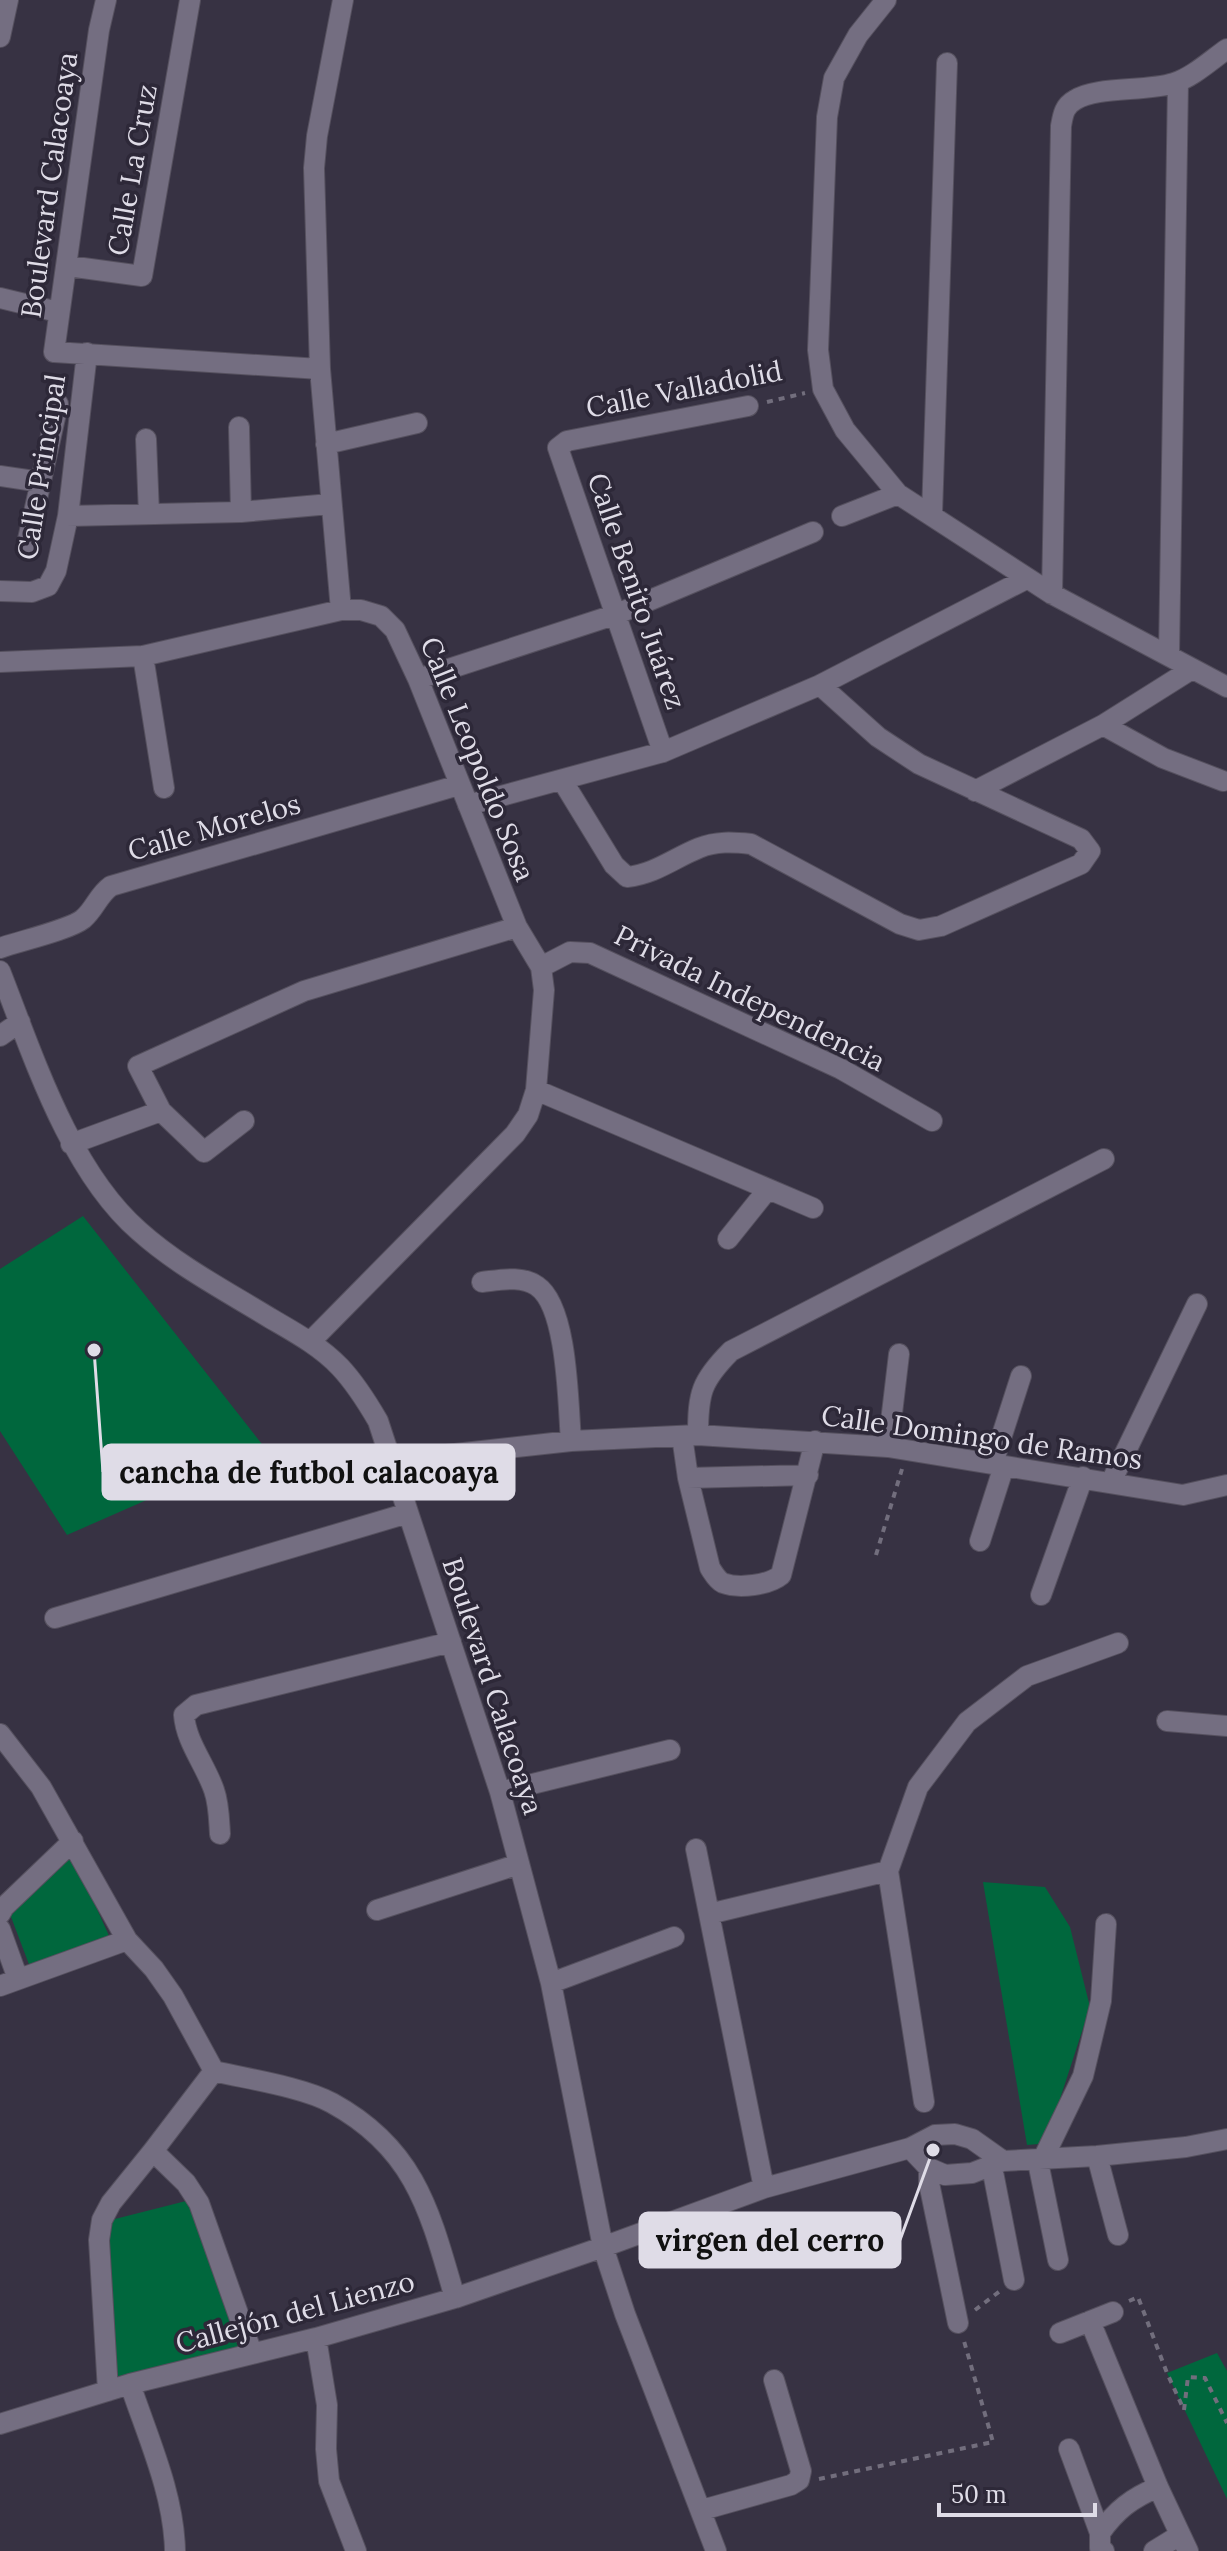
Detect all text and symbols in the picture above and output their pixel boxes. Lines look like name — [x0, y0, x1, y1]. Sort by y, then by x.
street label: Boulevard Calacoaya — [13, 50, 85, 320]
street label: Calle La Cruz — [99, 82, 165, 258]
street label: Calle Valladolid — [583, 352, 785, 426]
street label: Calle Principal — [9, 372, 73, 562]
street label: Calle Benito Juárez — [580, 468, 694, 714]
street label: Calle Leopoldo Sosa — [413, 632, 543, 886]
street label: Calle Morelos — [124, 785, 304, 869]
street label: Privada Independencia — [609, 917, 891, 1079]
street label: Calle Domingo de Ramos — [819, 1397, 1145, 1477]
callout: cancha de futbol calacoaya — [103, 1445, 514, 1499]
text: cancha de futbol calacoaya — [119, 1453, 499, 1492]
street label: Boulevard Calacoaya — [434, 1553, 552, 1819]
callout: virgen del cerro — [640, 2213, 900, 2267]
text: virgen del cerro — [656, 2221, 884, 2260]
street label: Callejón del Lienzo — [171, 2263, 419, 2361]
scale bar — [939, 2467, 1095, 2517]
text: 50 m — [951, 2479, 1007, 2510]

